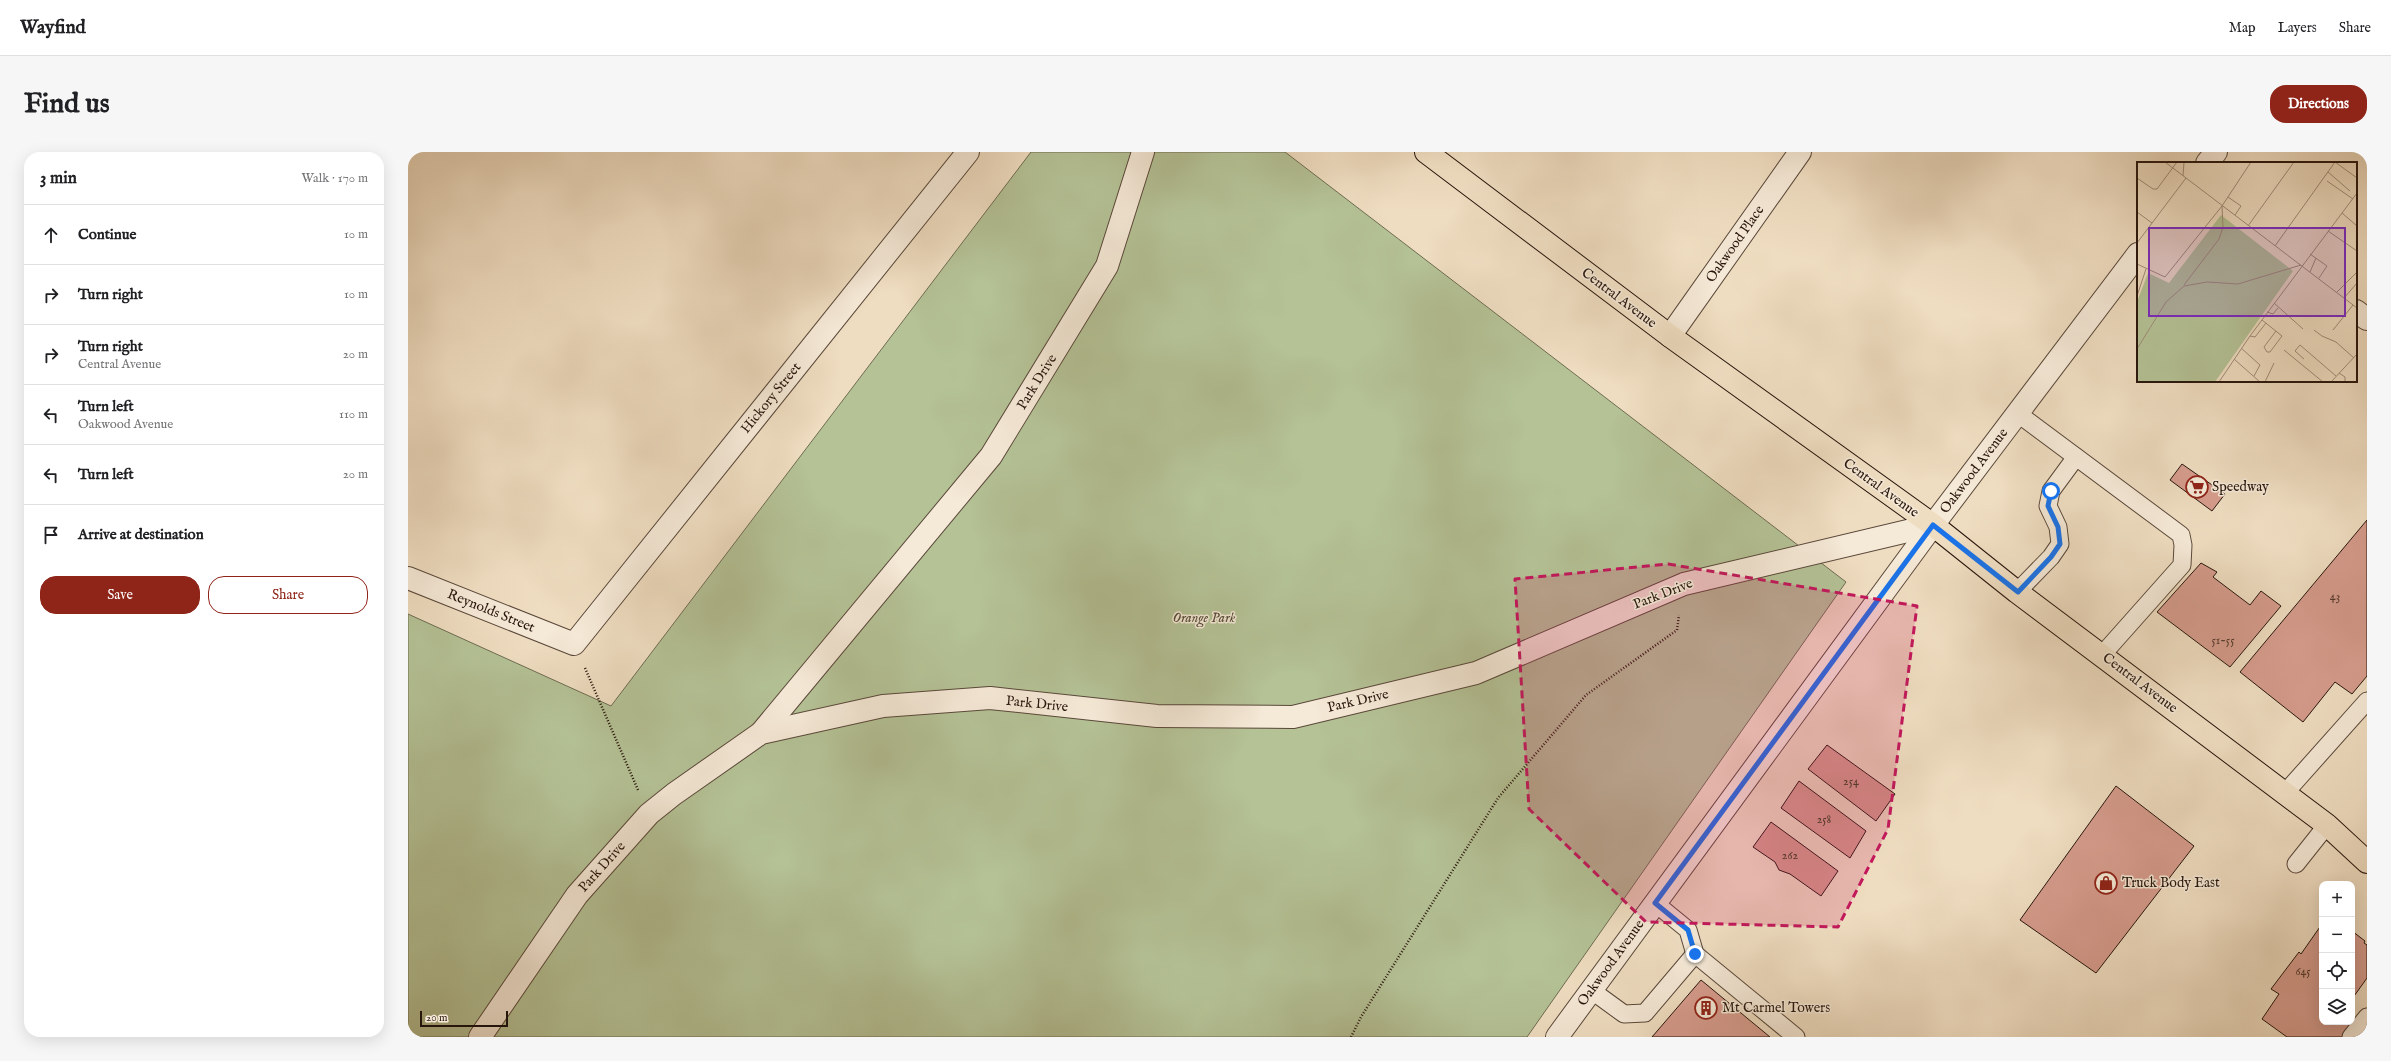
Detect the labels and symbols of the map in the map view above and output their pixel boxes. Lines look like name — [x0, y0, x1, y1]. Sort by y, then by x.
inset map — [2137, 162, 2357, 382]
street label: Oakwood Place — [1702, 201, 1769, 286]
street label: Central Avenue — [1578, 264, 1661, 332]
street label: Park Drive — [1013, 350, 1061, 413]
street label: Hickory Street — [737, 359, 805, 437]
street label: Oakwood Avenue — [1936, 424, 2012, 517]
street label: Central Avenue — [1839, 454, 1923, 522]
supermarket icon: Speedway — [2184, 474, 2210, 500]
place label: Speedway — [2212, 478, 2269, 496]
route start — [2042, 482, 2060, 500]
street label: Park Drive — [1631, 574, 1696, 614]
street label: Reynolds Street — [445, 585, 538, 637]
house number: 43 — [2330, 589, 2340, 604]
park label: Orange Park — [1173, 609, 1236, 628]
house number: 51-55 — [2211, 633, 2235, 648]
street label: Central Avenue — [2099, 649, 2182, 717]
street label: Park Drive — [1326, 685, 1391, 717]
street label: Park Drive — [1005, 692, 1069, 716]
house number: 254 — [1843, 774, 1859, 789]
house number: 258 — [1817, 812, 1832, 827]
street label: Park Drive — [574, 837, 630, 896]
house number: 262 — [1782, 848, 1799, 863]
shop icon: Truck Body East — [2093, 870, 2119, 896]
place label: Truck Body East — [2122, 874, 2220, 892]
street label: Oakwood Avenue — [1574, 916, 1649, 1010]
route end — [1686, 945, 1704, 963]
house number: 645 — [2295, 964, 2311, 979]
building icon: Mt Carmel Towers — [1693, 995, 1719, 1021]
place label: Mt Carmel Towers — [1722, 999, 1830, 1017]
scale bar — [420, 1009, 508, 1028]

